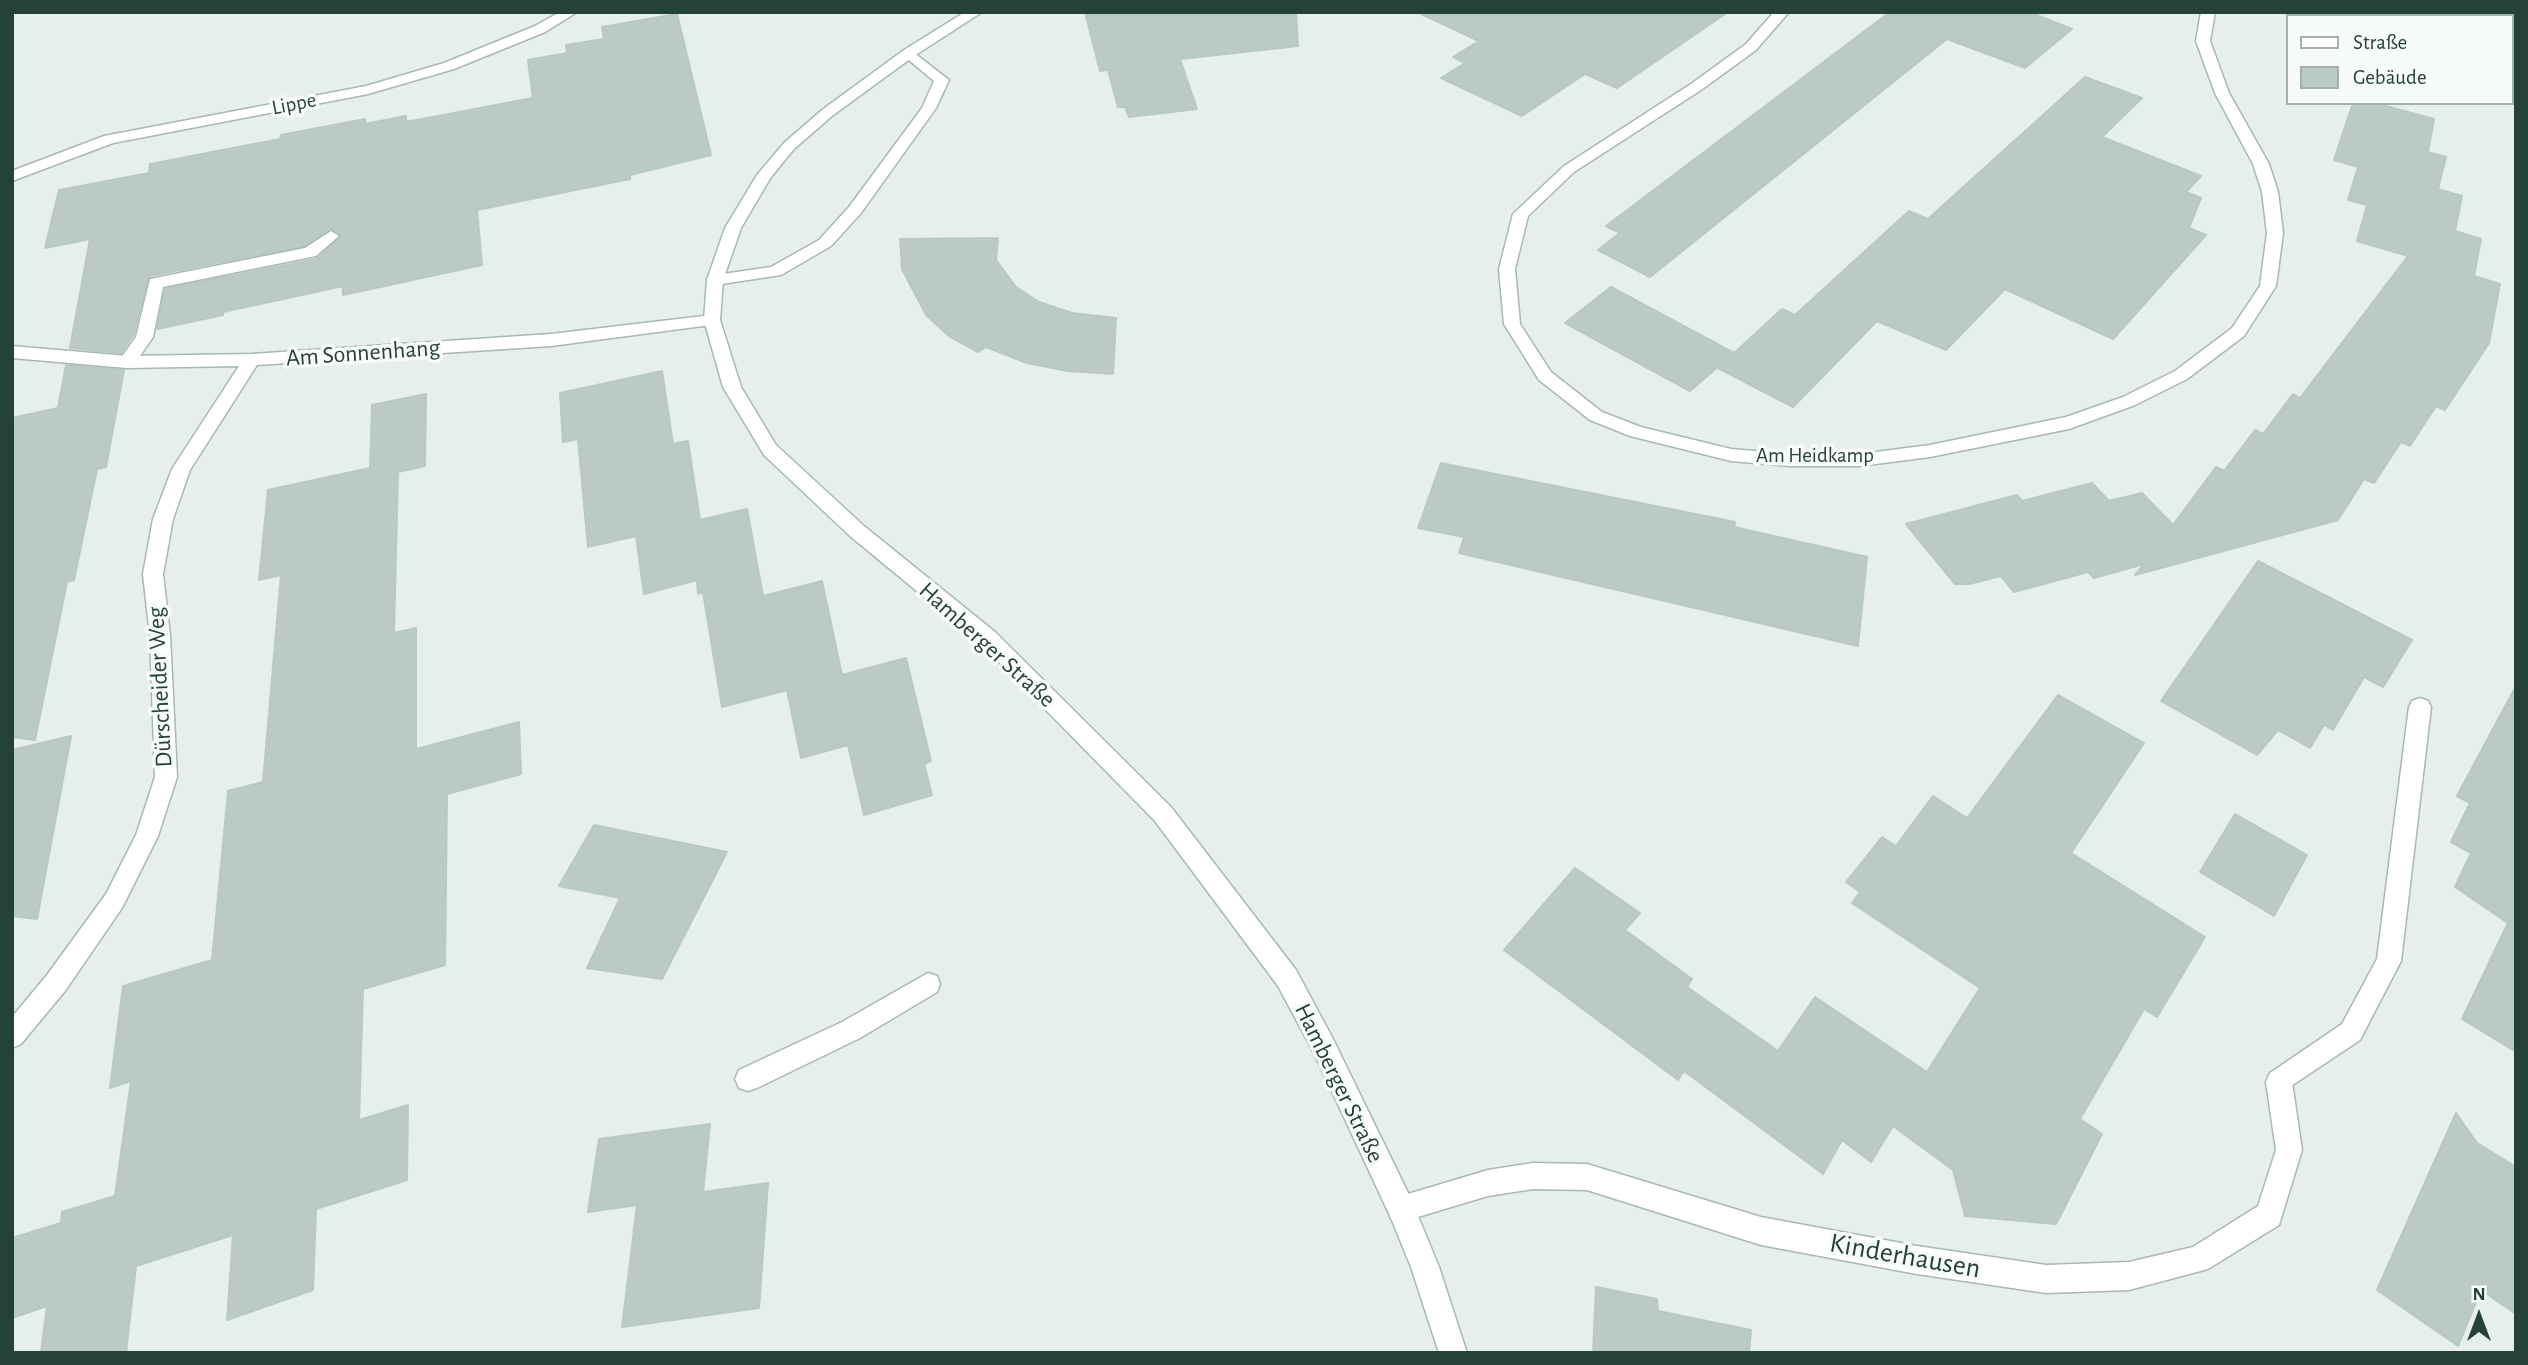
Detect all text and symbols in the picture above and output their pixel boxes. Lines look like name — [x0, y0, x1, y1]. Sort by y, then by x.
legend — [2286, 14, 2514, 105]
text: Straße — [2353, 32, 2407, 53]
text: Gebäude — [2353, 67, 2427, 88]
street label: Lippe — [270, 87, 318, 121]
street label: Am Sonnenhang — [285, 333, 441, 373]
street label: Am Heidkamp — [1756, 443, 1874, 469]
street label: Hamberger Straße — [913, 576, 1061, 714]
street label: Dürscheider Weg — [141, 606, 179, 768]
street label: Hamberger Straße — [1288, 999, 1390, 1167]
street label: Kinderhausen — [1827, 1226, 1983, 1286]
north arrow — [2444, 1281, 2514, 1351]
text: N — [2472, 1285, 2486, 1304]

